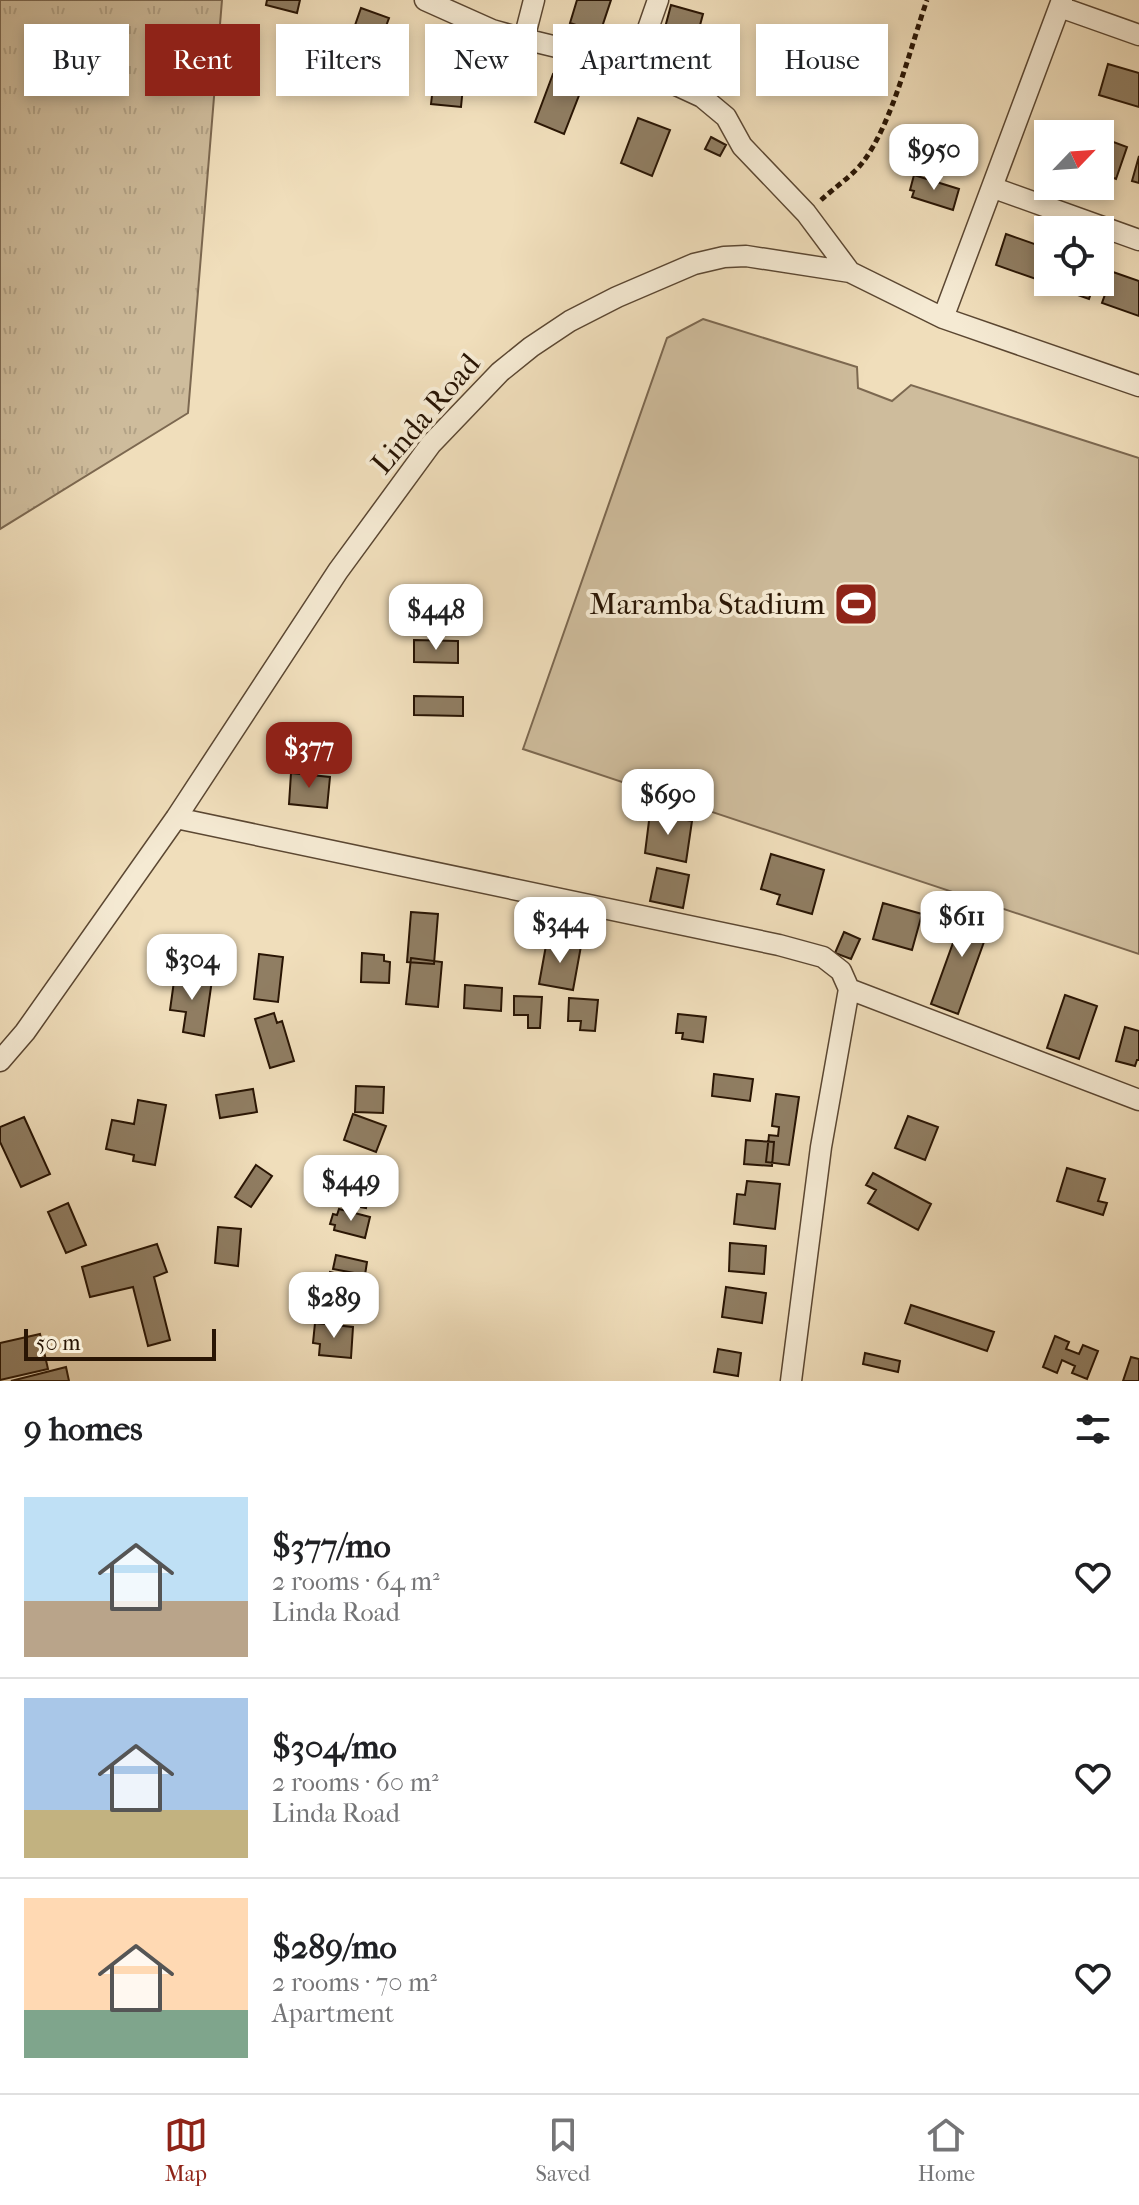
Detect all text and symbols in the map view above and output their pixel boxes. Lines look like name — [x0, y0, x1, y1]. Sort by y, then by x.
chip: Buy — [24, 24, 129, 96]
chip: Rent — [145, 24, 260, 96]
chip: Filters — [276, 24, 409, 96]
chip: New — [425, 24, 537, 96]
chip: Apartment — [553, 24, 740, 96]
chip: House — [756, 24, 888, 96]
north arrow — [1034, 120, 1114, 200]
map controls — [1034, 120, 1114, 296]
pin: $950 — [887, 124, 981, 192]
text: $950 — [907, 134, 961, 165]
button: locate — [1034, 216, 1114, 296]
street label: Linda Road — [364, 346, 488, 481]
sports icon: Maramba Stadium — [832, 580, 880, 628]
pin: $448 — [389, 584, 483, 652]
place label: Maramba Stadium — [589, 587, 825, 622]
text: $448 — [407, 594, 465, 625]
pin: $377 — [262, 722, 356, 790]
text: $377 — [284, 732, 334, 763]
pin: $690 — [621, 769, 715, 837]
text: $690 — [640, 779, 696, 810]
pin: $611 — [915, 891, 1009, 959]
pin: $344 — [513, 897, 607, 965]
text: $611 — [939, 901, 985, 932]
text: $344 — [532, 907, 588, 938]
pin: $304 — [145, 934, 239, 1002]
text: $304 — [165, 944, 219, 975]
pin: $449 — [304, 1155, 398, 1223]
text: $449 — [322, 1165, 380, 1196]
pin: $289 — [287, 1272, 381, 1340]
text: $289 — [307, 1282, 361, 1313]
scale bar — [24, 1325, 216, 1361]
text: 50 m — [36, 1330, 81, 1356]
icon: filters — [1071, 1407, 1115, 1451]
text: 9 homes — [24, 1409, 143, 1449]
text: $377/mo — [272, 1526, 391, 1566]
icon: home — [88, 1529, 184, 1625]
icon: heart — [1071, 1555, 1115, 1599]
text: 2 rooms · 64 m² — [272, 1566, 440, 1597]
text: Linda Road — [272, 1597, 400, 1628]
text: $304/mo — [272, 1727, 397, 1767]
icon: home — [88, 1730, 184, 1826]
icon: heart — [1071, 1756, 1115, 1800]
text: 2 rooms · 60 m² — [272, 1767, 439, 1798]
text: Linda Road — [272, 1798, 400, 1829]
text: $289/mo — [272, 1927, 397, 1967]
icon: home — [88, 1930, 184, 2026]
icon: heart — [1071, 1956, 1115, 2000]
text: 2 rooms · 70 m² — [272, 1967, 437, 1998]
text: Apartment — [272, 1998, 394, 2029]
tab: Map — [164, 2113, 208, 2187]
tab: Saved — [536, 2113, 590, 2187]
tab: Home — [918, 2113, 975, 2187]

